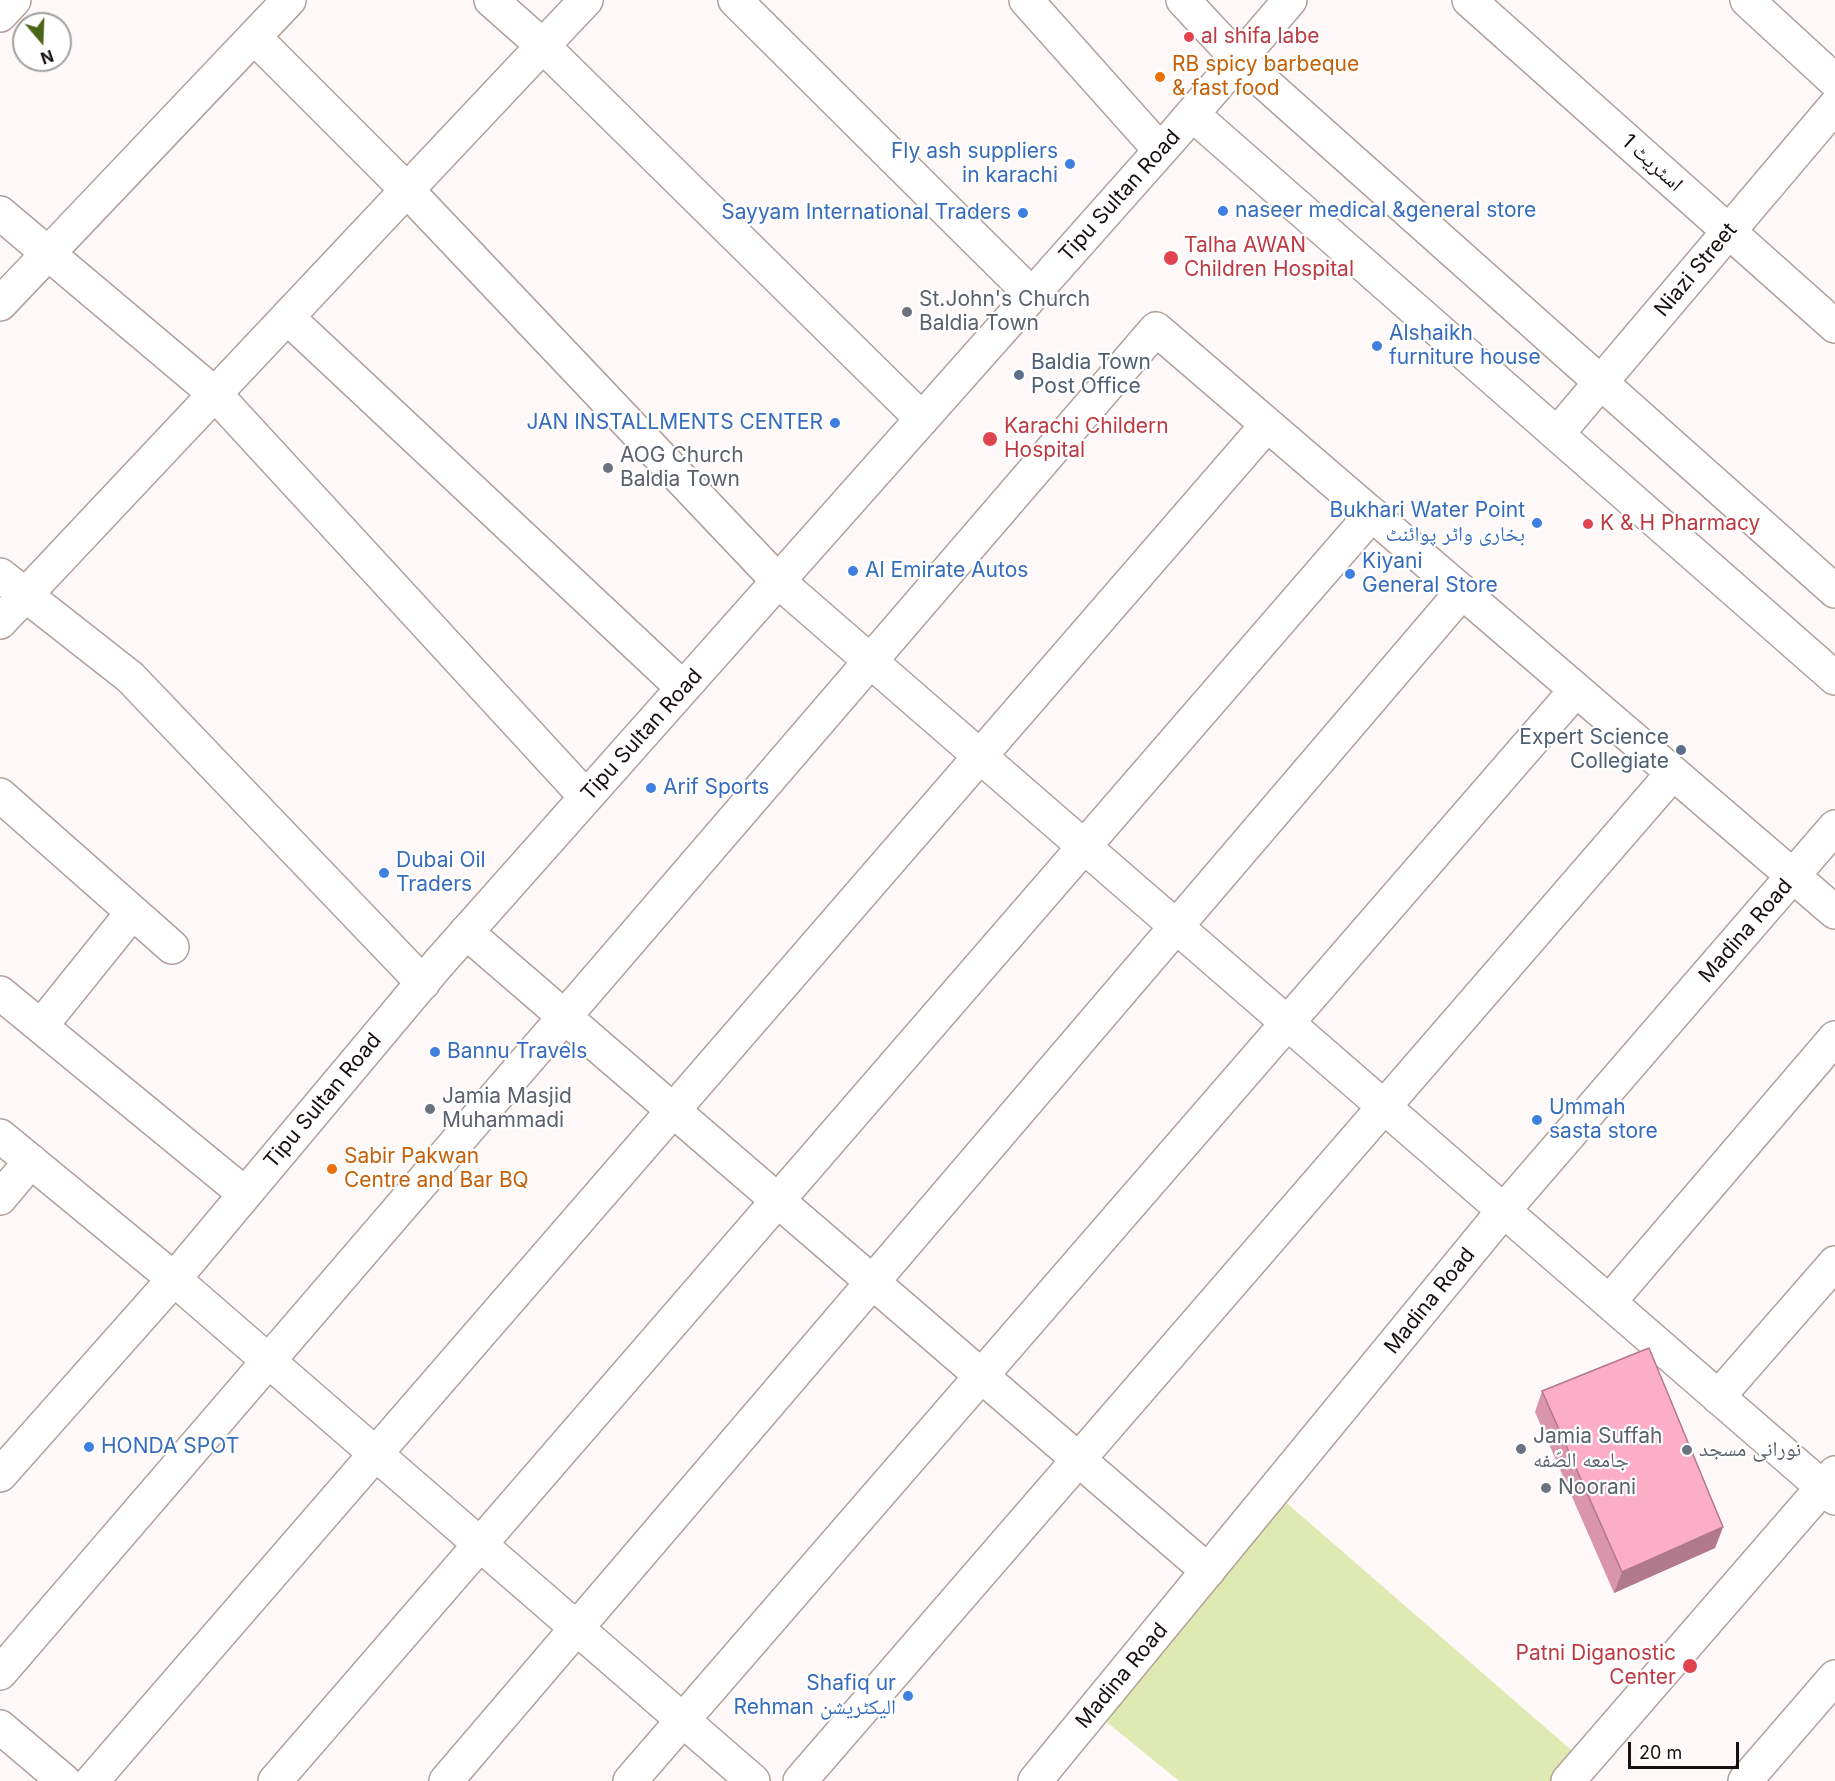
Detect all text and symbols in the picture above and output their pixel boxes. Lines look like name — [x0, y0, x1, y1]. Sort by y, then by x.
north arrow — [12, 12, 72, 72]
place label: al shifa labe — [1201, 24, 1319, 50]
marker: al shifa labe — [1182, 30, 1196, 44]
text: N — [38, 46, 56, 69]
place label: RB spicy barbeque & fast food — [1172, 52, 1359, 102]
marker: RB spicy barbeque & fast food — [1153, 70, 1167, 84]
street label: Tipu Sultan Road — [1054, 125, 1186, 267]
street label: اسٹریٹ 1 — [1616, 129, 1688, 197]
place label: Fly ash suppliers in karachi — [891, 139, 1058, 189]
marker: Fly ash suppliers in karachi — [1063, 157, 1077, 171]
place label: naseer medical &general store — [1235, 198, 1536, 224]
place label: Sayyam International Traders — [721, 200, 1011, 226]
marker: naseer medical &general store — [1216, 204, 1230, 218]
marker: Sayyam International Traders — [1016, 206, 1030, 220]
street label: Niazi Street — [1650, 218, 1742, 322]
place label: Talha AWAN Children Hospital — [1184, 233, 1354, 283]
marker: Talha AWAN Children Hospital — [1162, 249, 1180, 267]
place label: St.John's Church Baldia Town — [919, 287, 1090, 337]
marker: St.John's Church Baldia Town — [900, 305, 914, 319]
place label: Alshaikh furniture house — [1389, 321, 1541, 371]
marker: Alshaikh furniture house — [1370, 339, 1384, 353]
place label: Baldia Town Post Office — [1031, 350, 1151, 400]
marker: Baldia Town Post Office — [1012, 368, 1026, 382]
place label: JAN INSTALLMENTS CENTER — [526, 410, 823, 436]
place label: Karachi Childern Hospital — [1004, 414, 1169, 464]
marker: JAN INSTALLMENTS CENTER — [828, 416, 842, 430]
marker: Karachi Childern Hospital — [981, 430, 999, 448]
place label: AOG Church Baldia Town — [620, 443, 744, 493]
marker: AOG Church Baldia Town — [601, 461, 615, 475]
place label: Bukhari Water Point بخاری واٹر پوائنٹ — [1329, 498, 1525, 548]
place label: K & H Pharmacy — [1600, 511, 1760, 537]
marker: Bukhari Water Point بخاری واٹر پوائنٹ — [1530, 516, 1544, 530]
marker: K & H Pharmacy — [1581, 517, 1595, 531]
place label: Kiyani General Store — [1362, 549, 1498, 599]
place label: Al Emirate Autos — [865, 558, 1028, 584]
marker: Al Emirate Autos — [846, 564, 860, 578]
marker: Kiyani General Store — [1343, 567, 1357, 581]
street label: Tipu Sultan Road — [576, 664, 708, 806]
place label: Expert Science Collegiate — [1519, 725, 1669, 775]
marker: Expert Science Collegiate — [1674, 743, 1688, 757]
place label: Arif Sports — [663, 775, 769, 801]
marker: Arif Sports — [644, 781, 658, 795]
place label: Dubai Oil Traders — [396, 848, 486, 898]
marker: Dubai Oil Traders — [377, 866, 391, 880]
street label: Madina Road — [1694, 874, 1798, 988]
street label: Tipu Sultan Road — [259, 1028, 387, 1174]
place label: Bannu Travels — [447, 1039, 587, 1065]
marker: Bannu Travels — [428, 1045, 442, 1059]
place label: Jamia Masjid Muhammadi — [442, 1084, 572, 1134]
place label: Ummah sasta store — [1549, 1095, 1658, 1145]
marker: Jamia Masjid Muhammadi — [423, 1102, 437, 1116]
marker: Ummah sasta store — [1530, 1113, 1544, 1127]
place label: Sabir Pakwan Centre and Bar BQ — [344, 1144, 529, 1194]
marker: Sabir Pakwan Centre and Bar BQ — [325, 1162, 339, 1176]
street label: Madina Road — [1379, 1243, 1481, 1359]
place label: Jamia Suffah جامعه الصّفه — [1533, 1424, 1662, 1474]
place label: HONDA SPOT — [101, 1434, 239, 1460]
place label: نورانی مسجد — [1699, 1437, 1801, 1463]
marker: HONDA SPOT — [82, 1440, 96, 1454]
marker: Jamia Suffah جامعه الصّفه — [1514, 1442, 1528, 1456]
marker: نورانی مسجد — [1680, 1443, 1694, 1457]
place label: Noorani — [1558, 1475, 1636, 1501]
marker: Noorani — [1539, 1481, 1553, 1495]
street label: Madina Road — [1071, 1618, 1173, 1734]
place label: Patni Diganostic Center — [1516, 1641, 1676, 1691]
marker: Patni Diganostic Center — [1681, 1657, 1699, 1675]
place label: Shafiq ur Rehman الیکٹریشن — [734, 1671, 896, 1721]
marker: Shafiq ur Rehman الیکٹریشن — [901, 1689, 915, 1703]
scale bar — [1631, 1730, 1742, 1768]
text: 20 m — [1639, 1742, 1682, 1763]

